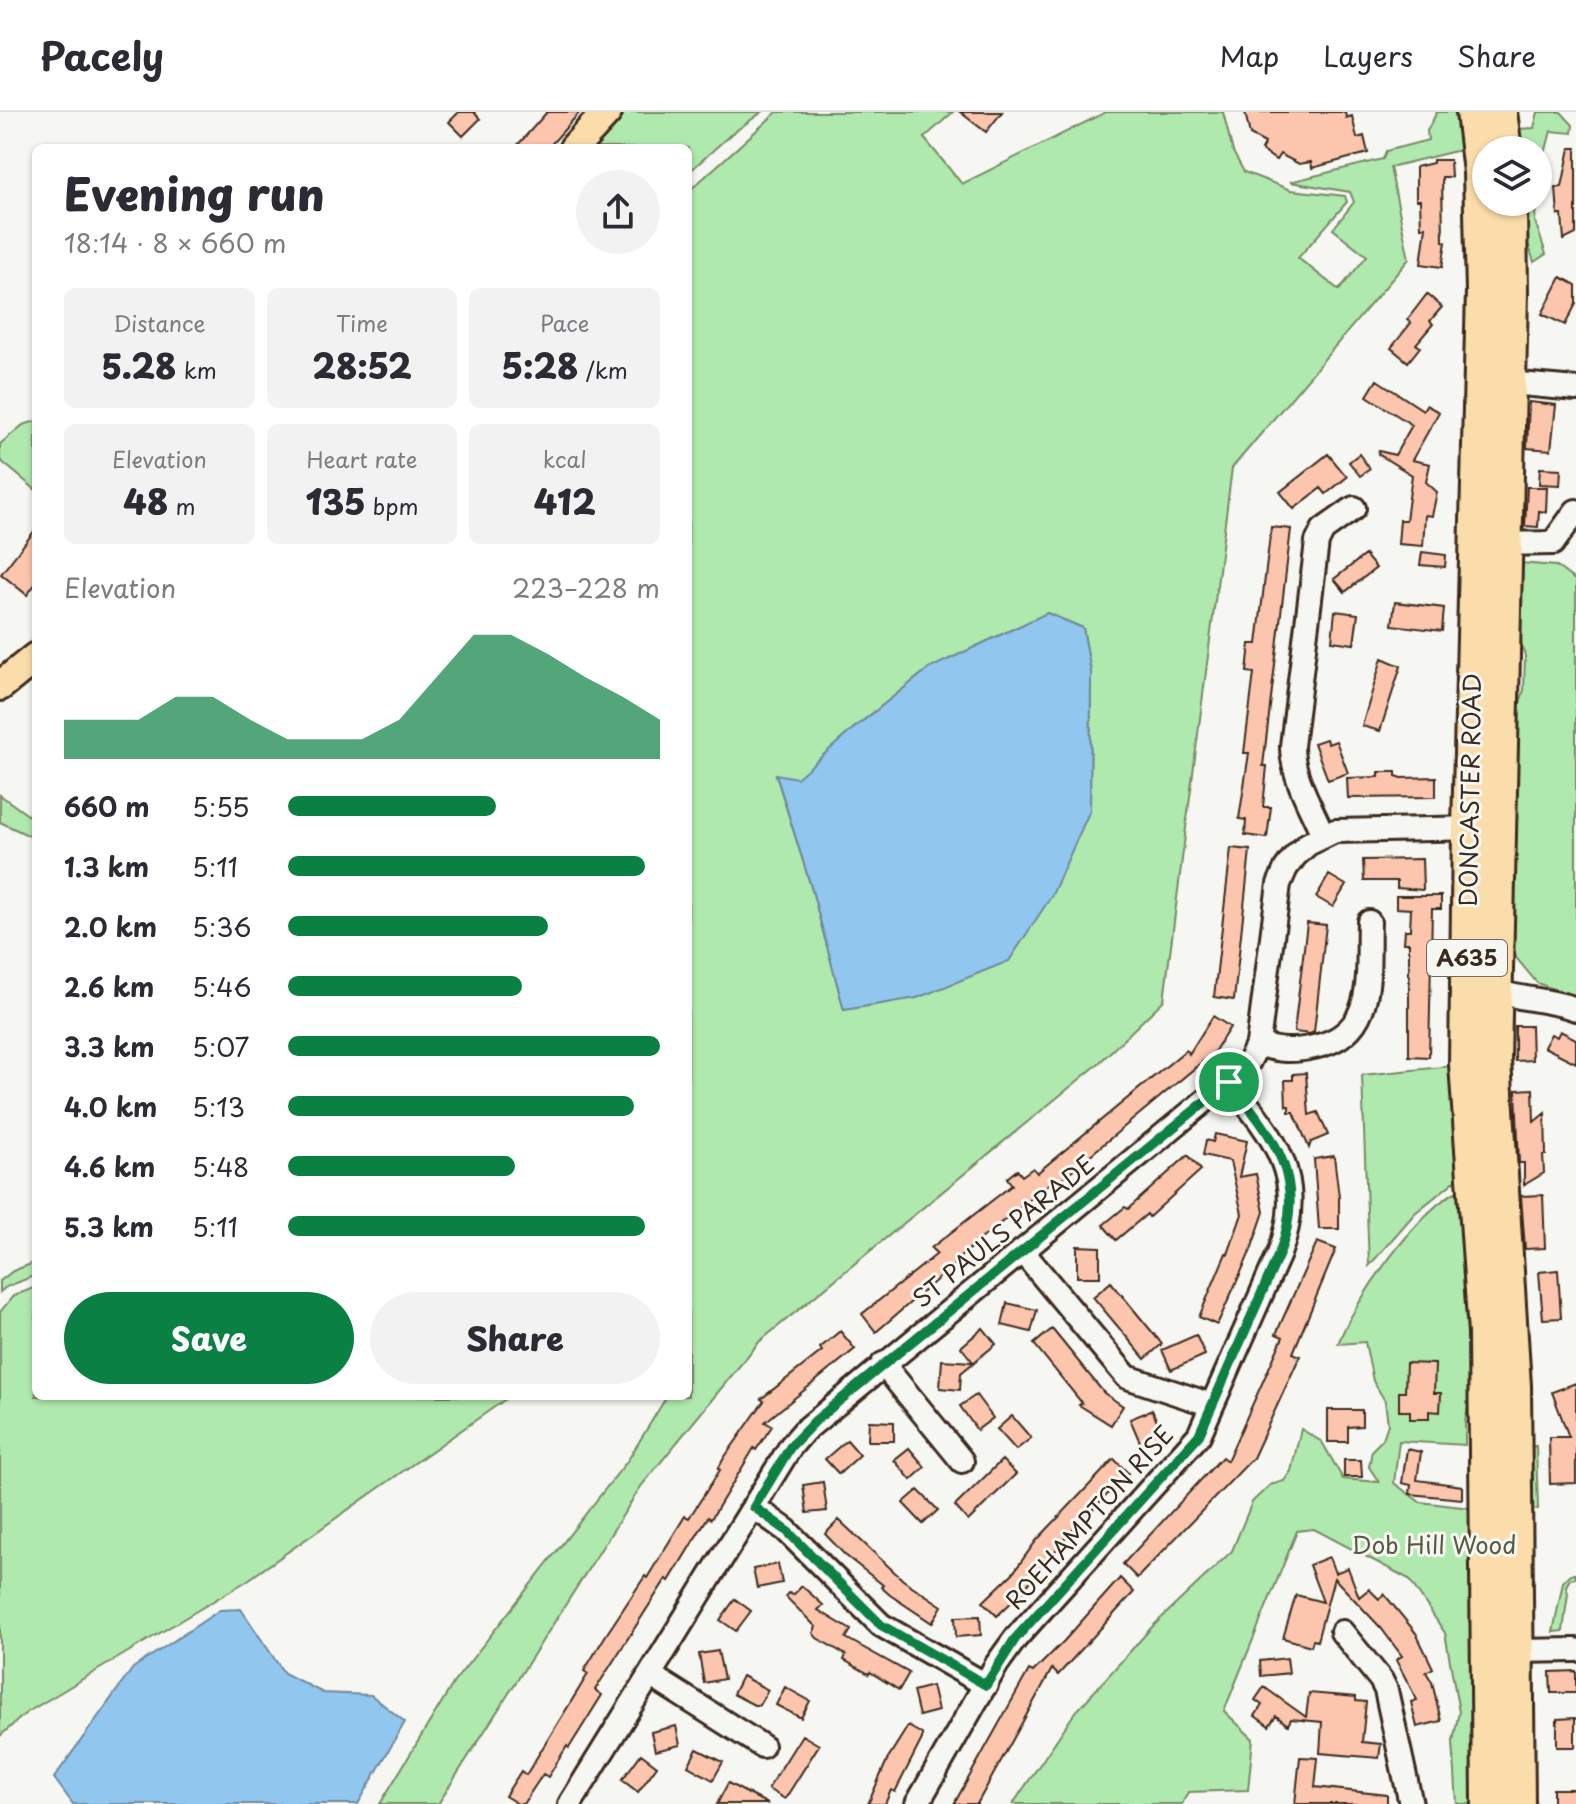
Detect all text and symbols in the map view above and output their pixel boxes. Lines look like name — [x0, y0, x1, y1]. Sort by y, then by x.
text: Pacely — [40, 27, 164, 84]
text: Map — [1219, 34, 1279, 77]
text: Layers — [1323, 34, 1413, 77]
text: Share — [1457, 34, 1536, 77]
map controls — [1472, 136, 1552, 216]
button: layers — [1472, 136, 1552, 216]
text: Evening run — [64, 160, 325, 226]
button: share — [576, 170, 660, 254]
text: 18:14 · 8 × 660 m — [64, 223, 286, 262]
text: Distance — [113, 306, 205, 339]
text: Time — [336, 306, 388, 339]
text: Pace — [540, 306, 589, 339]
text: 5.28 — [102, 339, 177, 391]
text: 28:52 — [312, 339, 412, 391]
text: 5:28 — [502, 339, 579, 391]
text: km — [177, 353, 217, 386]
text: /km — [579, 353, 628, 386]
text: Elevation — [112, 442, 207, 475]
text: Heart rate — [306, 442, 418, 475]
text: kcal — [543, 442, 587, 475]
text: 48 — [123, 475, 168, 527]
text: 135 — [305, 475, 366, 527]
text: 412 — [534, 475, 596, 527]
text: m — [168, 489, 195, 522]
text: bpm — [366, 489, 419, 522]
text: Elevation — [64, 568, 176, 607]
text: 223–228 m — [512, 568, 660, 607]
street label: DONCASTER ROAD — [1449, 673, 1489, 907]
text: 660 m — [64, 787, 149, 826]
text: 5:55 — [192, 787, 250, 826]
text: 1.3 km — [64, 847, 149, 886]
text: 5:11 — [192, 847, 238, 886]
text: 2.0 km — [64, 907, 157, 946]
text: 5:36 — [192, 907, 252, 946]
road number: A635 — [1427, 940, 1507, 976]
text: 2.6 km — [64, 967, 154, 1006]
text: 5:46 — [192, 967, 252, 1006]
text: 3.3 km — [64, 1027, 155, 1066]
text: 5:07 — [192, 1027, 249, 1066]
pin — [1195, 1048, 1263, 1116]
icon: arrive — [1207, 1060, 1251, 1104]
text: 4.0 km — [64, 1087, 157, 1126]
text: 5:13 — [192, 1087, 245, 1126]
street label: ST PAULS PARADE — [904, 1146, 1102, 1315]
text: 4.6 km — [64, 1147, 155, 1186]
text: 5:48 — [192, 1147, 249, 1186]
text: 5.3 km — [64, 1207, 154, 1246]
text: 5:11 — [192, 1207, 238, 1246]
button: Save — [64, 1292, 354, 1384]
button: Share — [370, 1292, 660, 1384]
street label: ROEHAMPTON RISE — [996, 1417, 1181, 1617]
park label: Dob Hill Wood — [1352, 1526, 1516, 1562]

